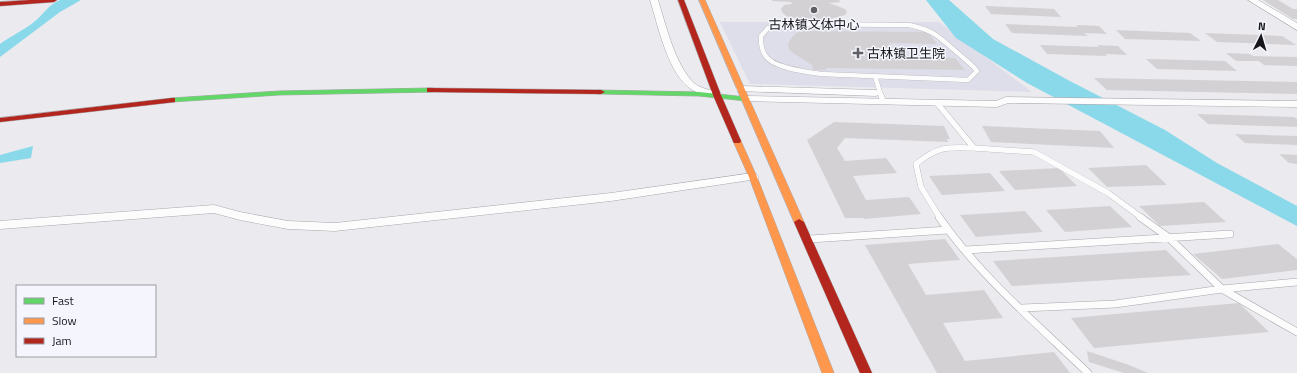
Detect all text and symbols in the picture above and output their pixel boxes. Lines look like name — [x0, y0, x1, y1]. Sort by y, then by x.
marker: 古林镇文体中心 — [809, 5, 819, 15]
place label: 古林镇文体中心 — [768, 14, 860, 34]
north arrow — [1241, 16, 1281, 56]
text: N — [1257, 18, 1266, 34]
place label: 古林镇卫生院 — [867, 43, 945, 63]
marker: 古林镇卫生院 — [852, 47, 864, 59]
legend — [16, 285, 156, 357]
text: Fast — [52, 291, 75, 310]
text: Slow — [52, 311, 77, 330]
text: Jam — [52, 331, 72, 350]

